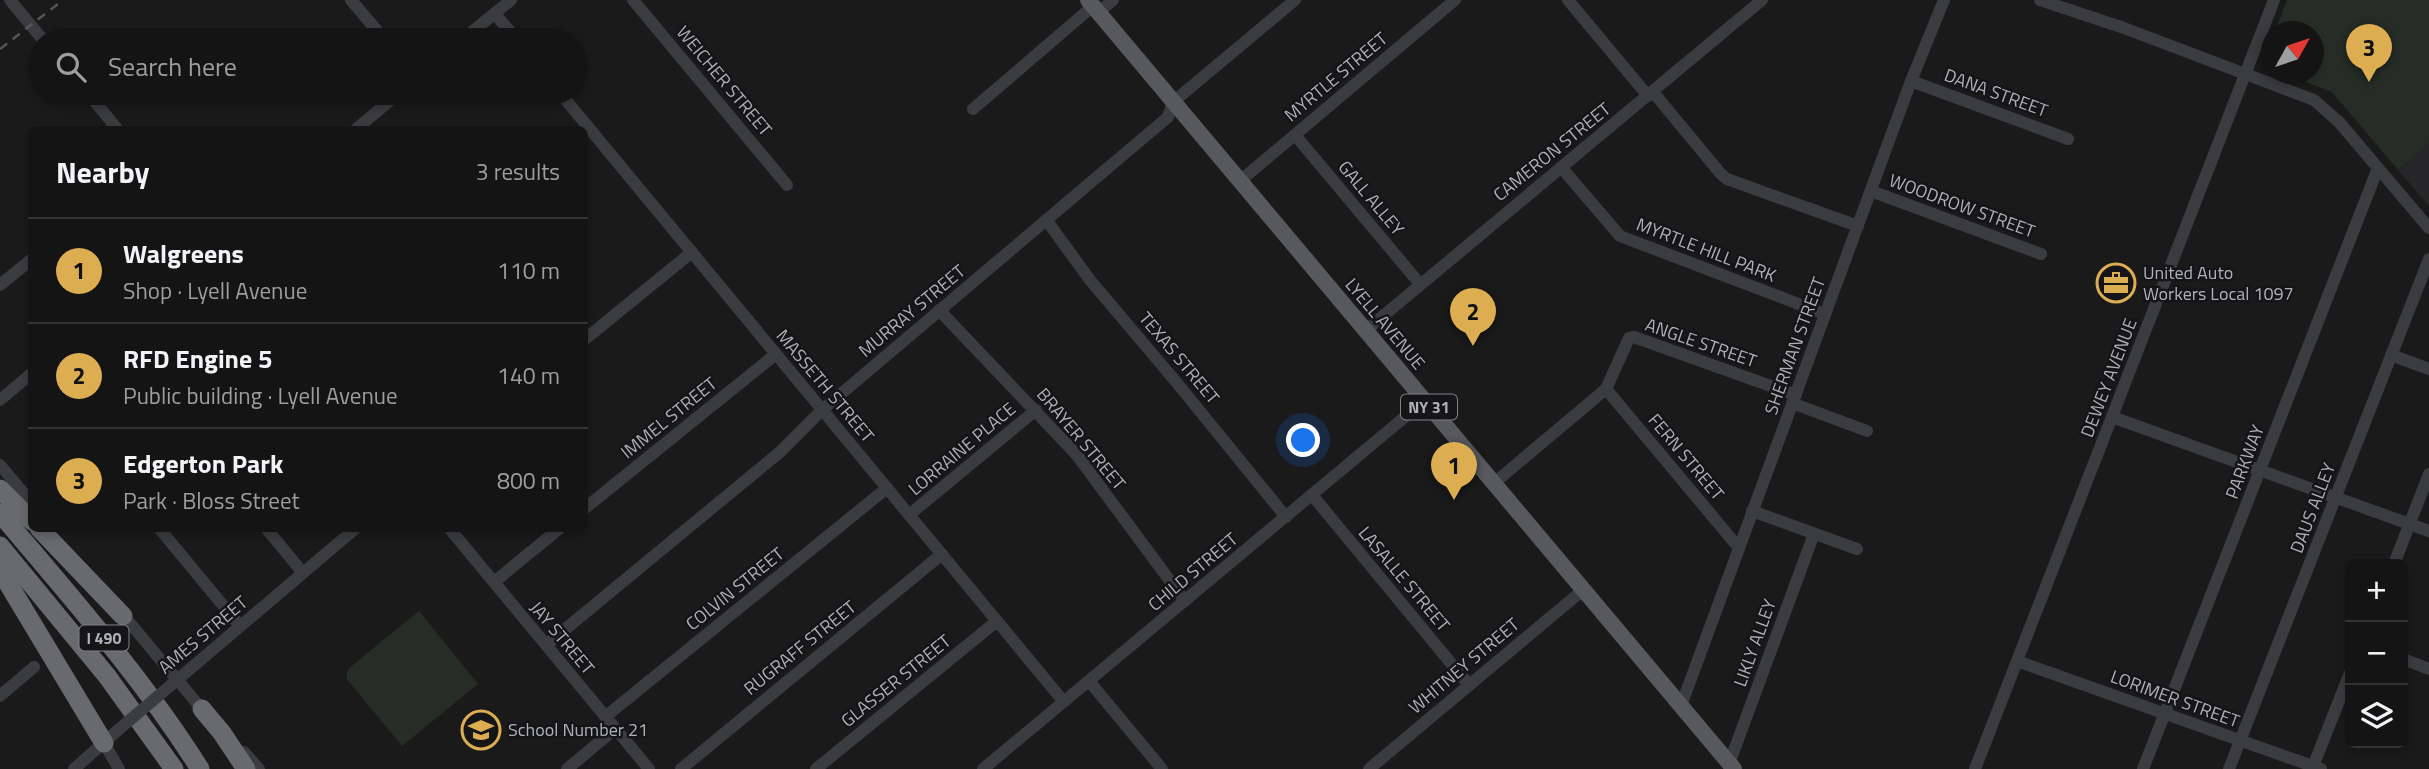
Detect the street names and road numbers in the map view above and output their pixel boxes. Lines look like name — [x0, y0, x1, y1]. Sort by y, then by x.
street label: WEICHER STREET — [670, 20, 779, 142]
street label: MYRTLE STREET — [1278, 25, 1394, 128]
street label: DANA STREET — [1941, 61, 2052, 124]
street label: CAMERON STREET — [1487, 95, 1617, 208]
street label: GALL ALLEY — [1332, 154, 1411, 241]
street label: WOODROW STREET — [1885, 167, 2040, 245]
street label: MYRTLE HILL PARK — [1632, 210, 1780, 289]
street label: MURRAY STREET — [852, 258, 971, 363]
street label: LYELL AVENUE — [1339, 272, 1432, 375]
street label: SHERMAN STREET — [1757, 273, 1832, 418]
street label: TEXAS STREET — [1133, 306, 1227, 410]
street label: ANGLE STREET — [1642, 311, 1761, 374]
street label: DEWEY AVENUE — [2073, 314, 2144, 441]
street label: MASSETH STREET — [770, 323, 881, 449]
street label: IMMEL STREET — [615, 370, 723, 465]
street label: BRAYER STREET — [1030, 382, 1133, 496]
road number: NY 31 — [1401, 394, 1457, 420]
street label: LORRAINE PLACE — [902, 396, 1021, 502]
street label: FERN STREET — [1642, 407, 1731, 506]
street label: PARKWAY — [2218, 421, 2271, 503]
street label: DAUS ALLEY — [2283, 458, 2342, 557]
street label: LASALLE STREET — [1352, 520, 1457, 638]
street label: CHILD STREET — [1142, 526, 1244, 617]
street label: COLVIN STREET — [680, 540, 790, 637]
street label: AMES STREET — [152, 589, 254, 680]
street label: RUGRAFF STREET — [738, 593, 862, 702]
street label: JAY STREET — [524, 595, 601, 681]
street label: LIKLY ALLEY — [1726, 595, 1783, 690]
street label: WHITNEY STREET — [1402, 611, 1525, 720]
road number: I 490 — [80, 625, 128, 650]
street label: GLASSER STREET — [835, 627, 957, 733]
street label: LORIMER STREET — [2107, 663, 2244, 735]

